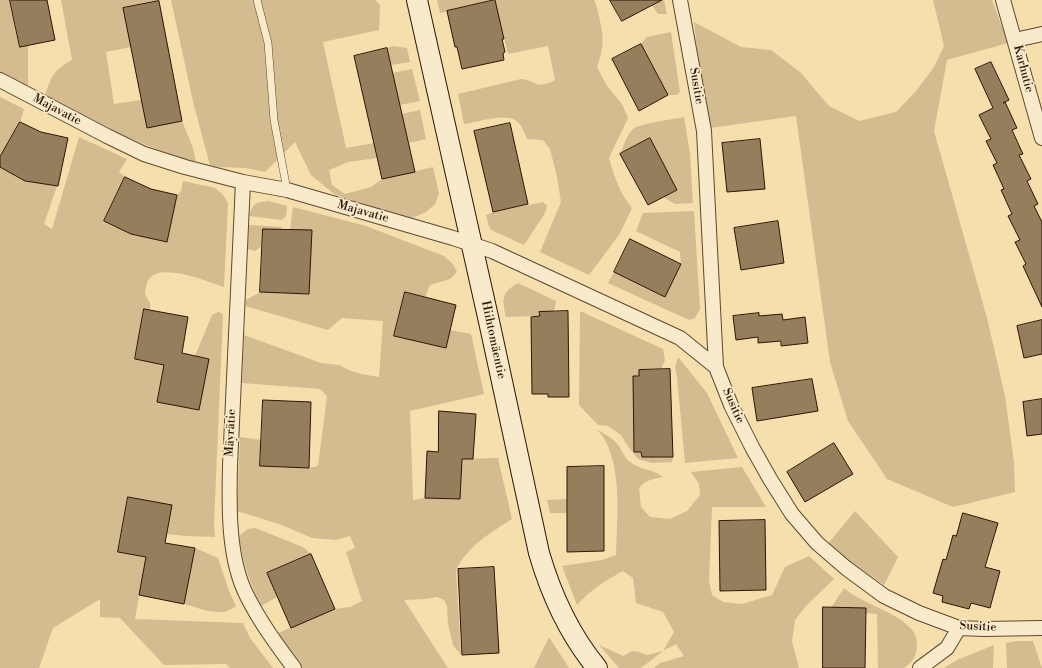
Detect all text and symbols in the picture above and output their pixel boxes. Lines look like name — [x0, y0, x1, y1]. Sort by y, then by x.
street label: Karhutie — [1010, 44, 1036, 94]
street label: Susitie — [686, 66, 706, 106]
street label: Majavatie — [30, 91, 84, 129]
street label: Majavatie — [336, 198, 390, 226]
street label: Hiihtomäentie — [478, 300, 508, 380]
street label: Susitie — [719, 386, 747, 426]
street label: Mäyrätie — [223, 409, 239, 457]
street label: Susitie — [959, 619, 997, 635]

